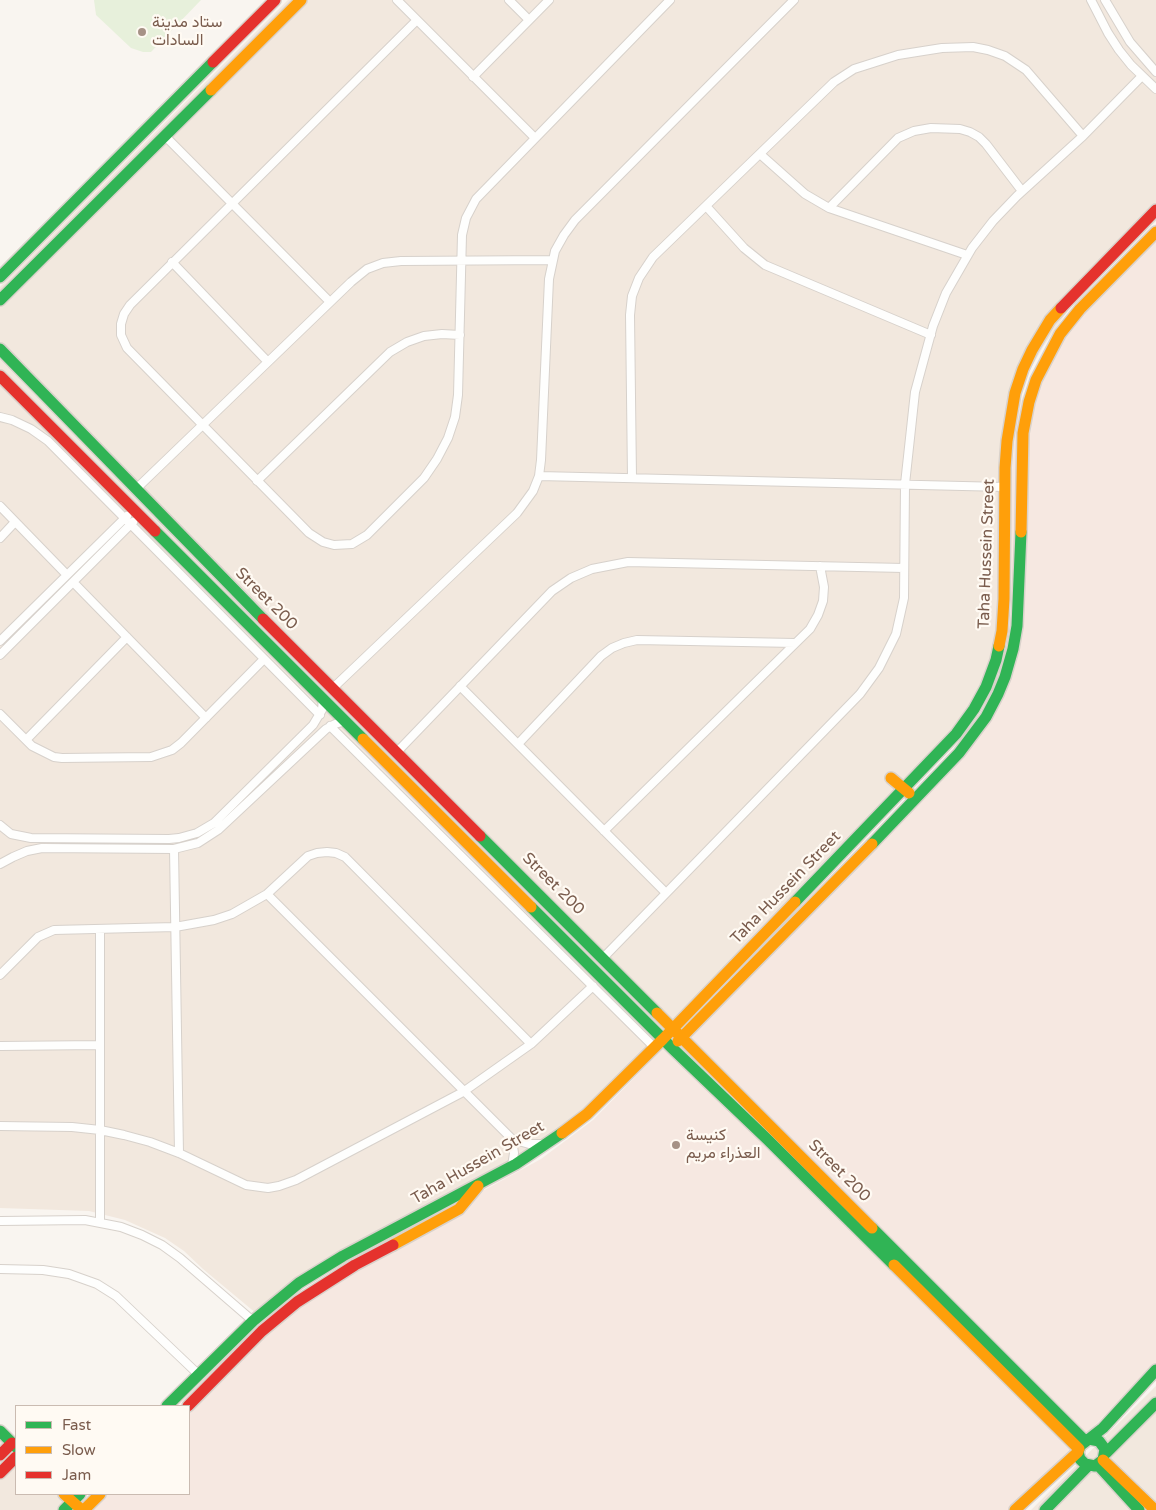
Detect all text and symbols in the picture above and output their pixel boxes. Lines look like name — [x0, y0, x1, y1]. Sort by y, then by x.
place label: ستاد مدينة السادات — [152, 13, 222, 51]
marker: ستاد مدينة السادات — [136, 26, 148, 38]
street label: Taha Hussein Street — [975, 479, 999, 629]
street label: Street 200 — [231, 564, 301, 634]
street label: Taha Hussein Street — [727, 827, 845, 949]
street label: Street 200 — [518, 849, 588, 919]
street label: Taha Hussein Street — [408, 1117, 548, 1209]
place label: كنيسة العذراء مريم — [686, 1126, 761, 1164]
street label: Street 200 — [804, 1136, 874, 1206]
marker: كنيسة العذراء مريم — [670, 1139, 682, 1151]
legend — [15, 1405, 190, 1495]
text: Fast — [62, 1416, 91, 1434]
text: Slow — [62, 1441, 96, 1459]
text: Jam — [62, 1466, 91, 1484]

